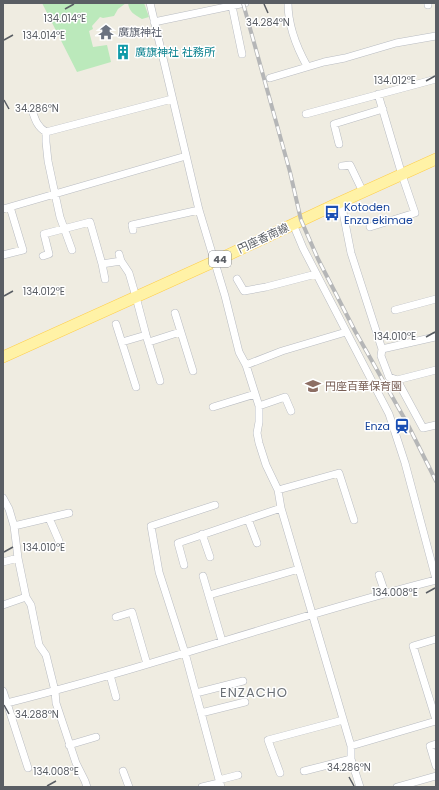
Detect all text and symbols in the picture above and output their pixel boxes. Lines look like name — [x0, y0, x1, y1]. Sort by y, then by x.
text: 134.014°E — [44, 11, 86, 26]
text: 34.284°N — [246, 15, 290, 30]
temple icon: 廣旗神社 — [97, 23, 115, 41]
place label: 廣旗神社 — [118, 24, 162, 40]
text: 134.014°E — [23, 28, 65, 43]
building icon: 廣旗神社 社務所 — [114, 43, 132, 61]
place label: 廣旗神社 社務所 — [135, 44, 216, 60]
text: 134.012°E — [374, 73, 416, 88]
text: 34.286°N — [15, 101, 59, 116]
place label: Kotoden Enza ekimae — [344, 199, 413, 228]
bus stop icon: Kotoden Enza ekimae — [323, 204, 341, 222]
street label: 円座香南線 — [235, 219, 291, 257]
road number: 44 — [209, 251, 231, 267]
text: 134.012°E — [23, 284, 65, 299]
text: 134.010°E — [374, 329, 416, 344]
school or university icon: 円座百華保育園 — [304, 377, 322, 395]
place label: 円座百華保育園 — [325, 378, 402, 394]
station icon: Enza — [393, 417, 411, 435]
place label: Enza — [365, 418, 390, 434]
text: 134.010°E — [23, 540, 65, 555]
text: 134.008°E — [372, 585, 418, 600]
district label: ENZACHO — [220, 683, 288, 702]
text: 34.288°N — [15, 707, 59, 722]
text: 34.286°N — [327, 760, 371, 775]
text: 134.008°E — [33, 764, 79, 779]

